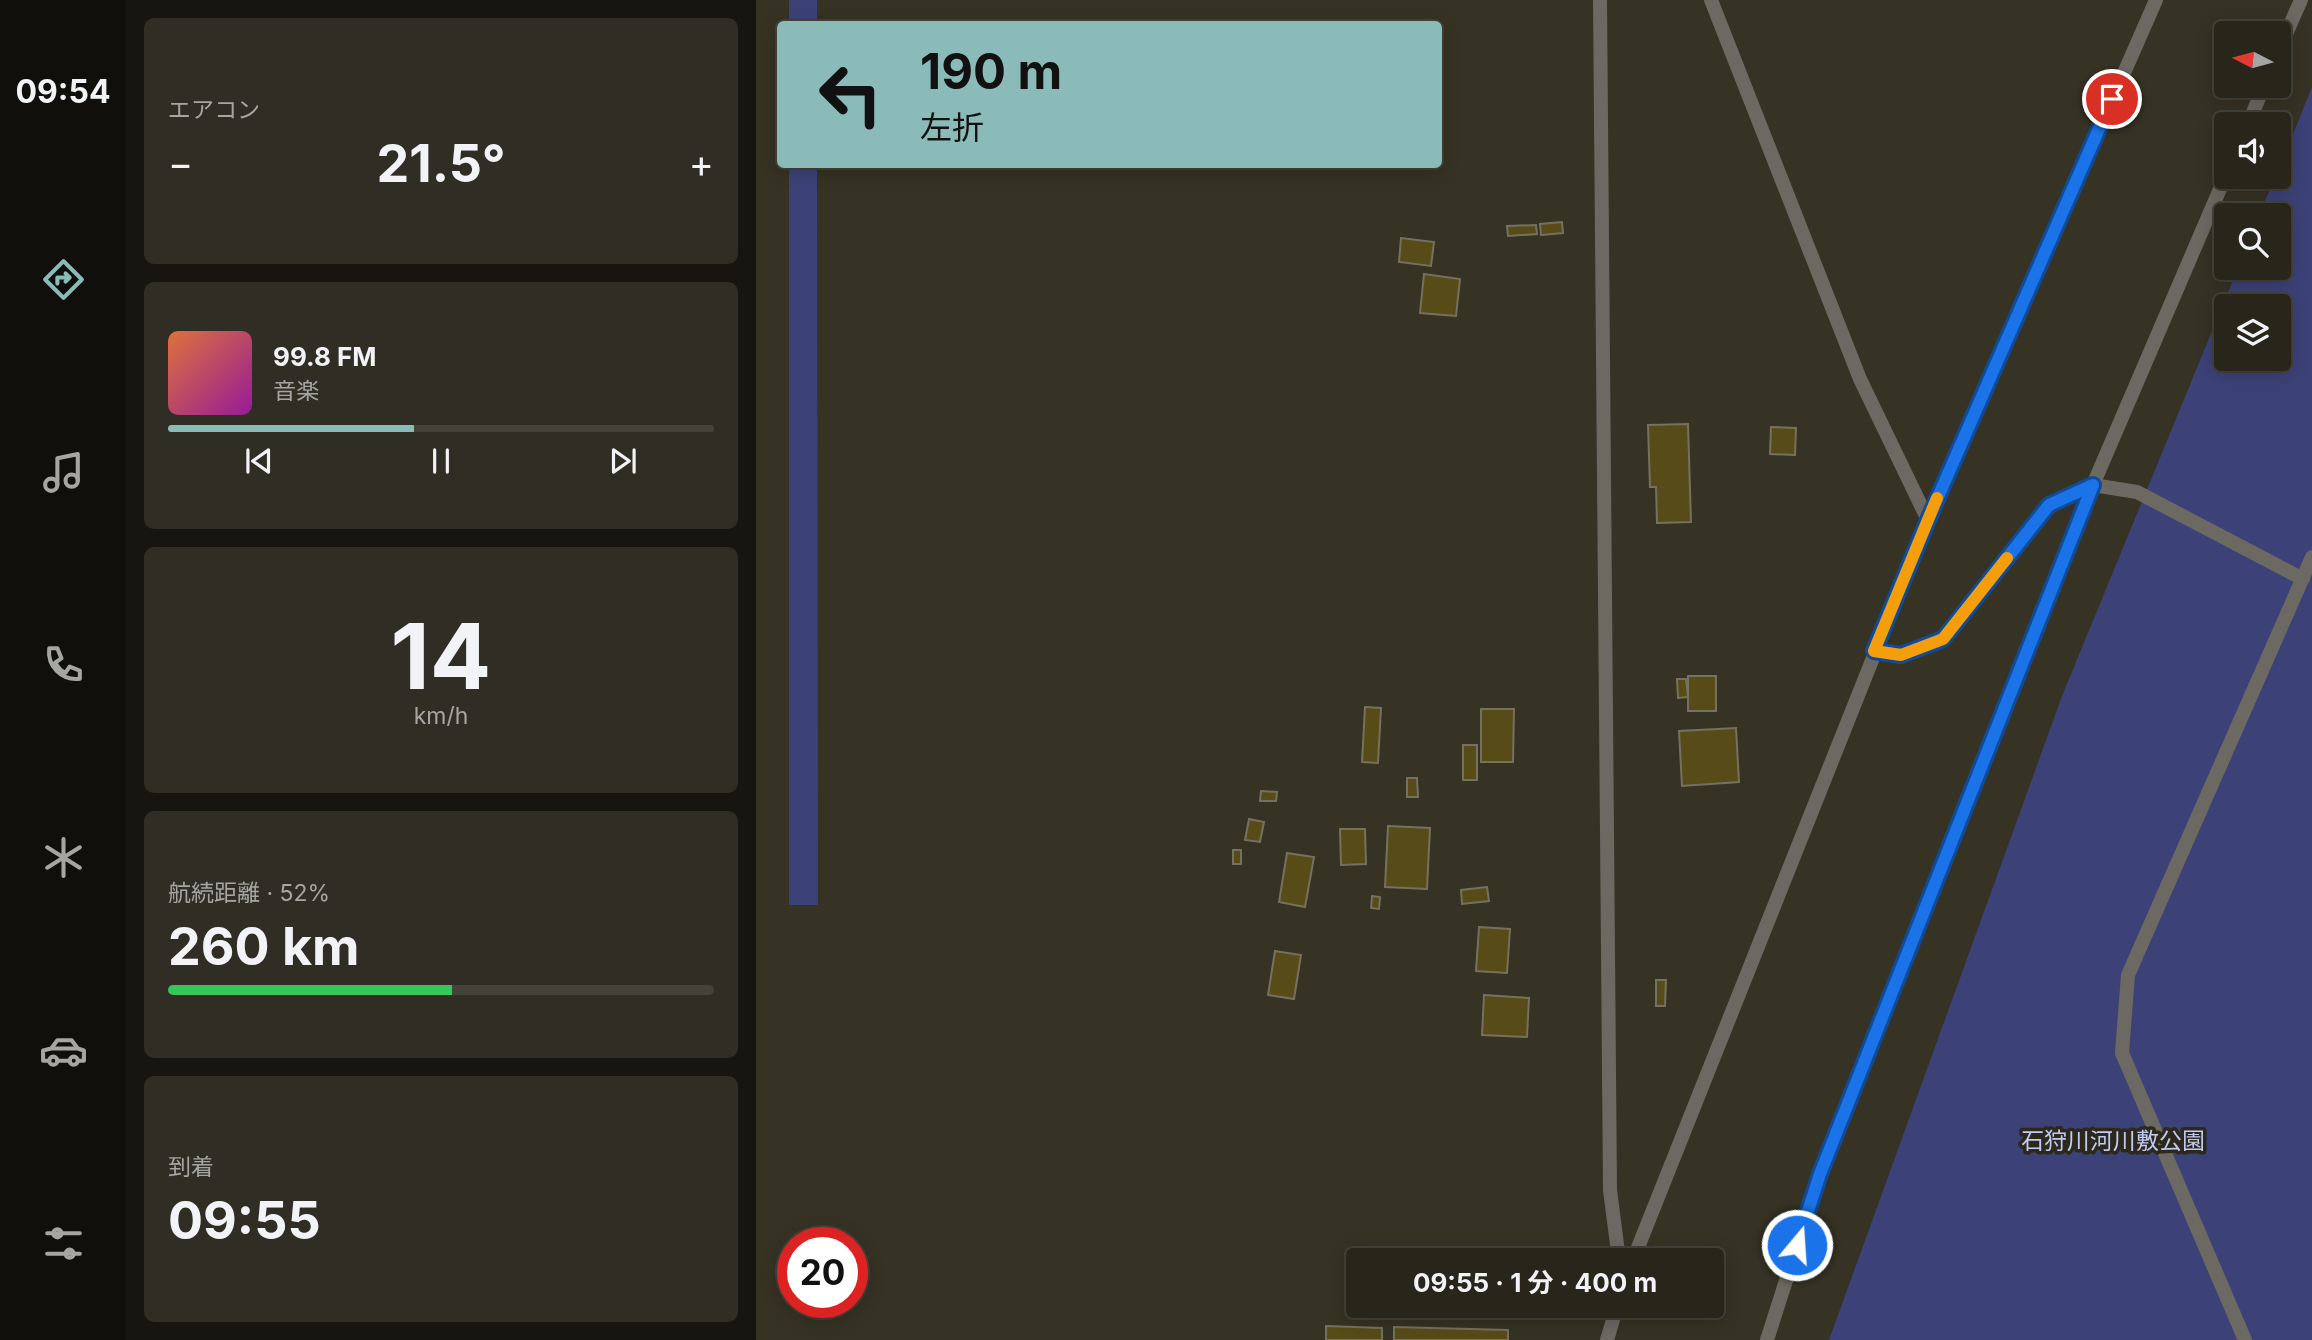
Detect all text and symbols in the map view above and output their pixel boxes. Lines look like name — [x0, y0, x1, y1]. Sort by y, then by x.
north arrow — [2214, 21, 2291, 98]
map controls — [2214, 21, 2291, 371]
text: 190 m — [920, 42, 1062, 101]
icon: left — [805, 49, 896, 140]
pin — [2082, 69, 2142, 129]
text: 09:54 — [15, 72, 111, 111]
icon: arrive — [2093, 80, 2131, 118]
text: エアコン — [168, 96, 260, 124]
text: 左折 — [920, 108, 984, 147]
button: sound — [2214, 112, 2291, 189]
text: 21.5° — [376, 132, 506, 195]
text: − — [168, 140, 193, 186]
text: + — [689, 140, 714, 186]
button: search — [2214, 203, 2291, 280]
icon: directions — [39, 255, 88, 304]
button: layers — [2214, 294, 2291, 371]
text: 99.8 FM — [273, 341, 377, 372]
text: 音楽 — [273, 377, 319, 405]
icon: previous — [240, 442, 278, 480]
icon: pause — [422, 442, 460, 480]
icon: next — [604, 442, 642, 480]
icon: music — [39, 448, 88, 497]
text: 14 — [391, 601, 491, 711]
icon: phone — [39, 640, 88, 689]
text: km/h — [414, 702, 468, 730]
icon: climate — [39, 833, 88, 882]
text: 航続距離 · 52% — [168, 879, 330, 907]
text: 260 km — [168, 915, 360, 978]
icon: car — [39, 1026, 88, 1075]
park label: 石狩川河川敷公園 — [2021, 1127, 2205, 1155]
text: 到着 — [168, 1153, 214, 1181]
text: 09:55 — [168, 1189, 321, 1252]
position arrow — [1760, 1208, 1834, 1282]
icon: filters — [39, 1219, 88, 1268]
speed limit sign: 20 — [777, 1227, 868, 1318]
text: 09:55 · 1 分 · 400 m — [1413, 1267, 1657, 1298]

